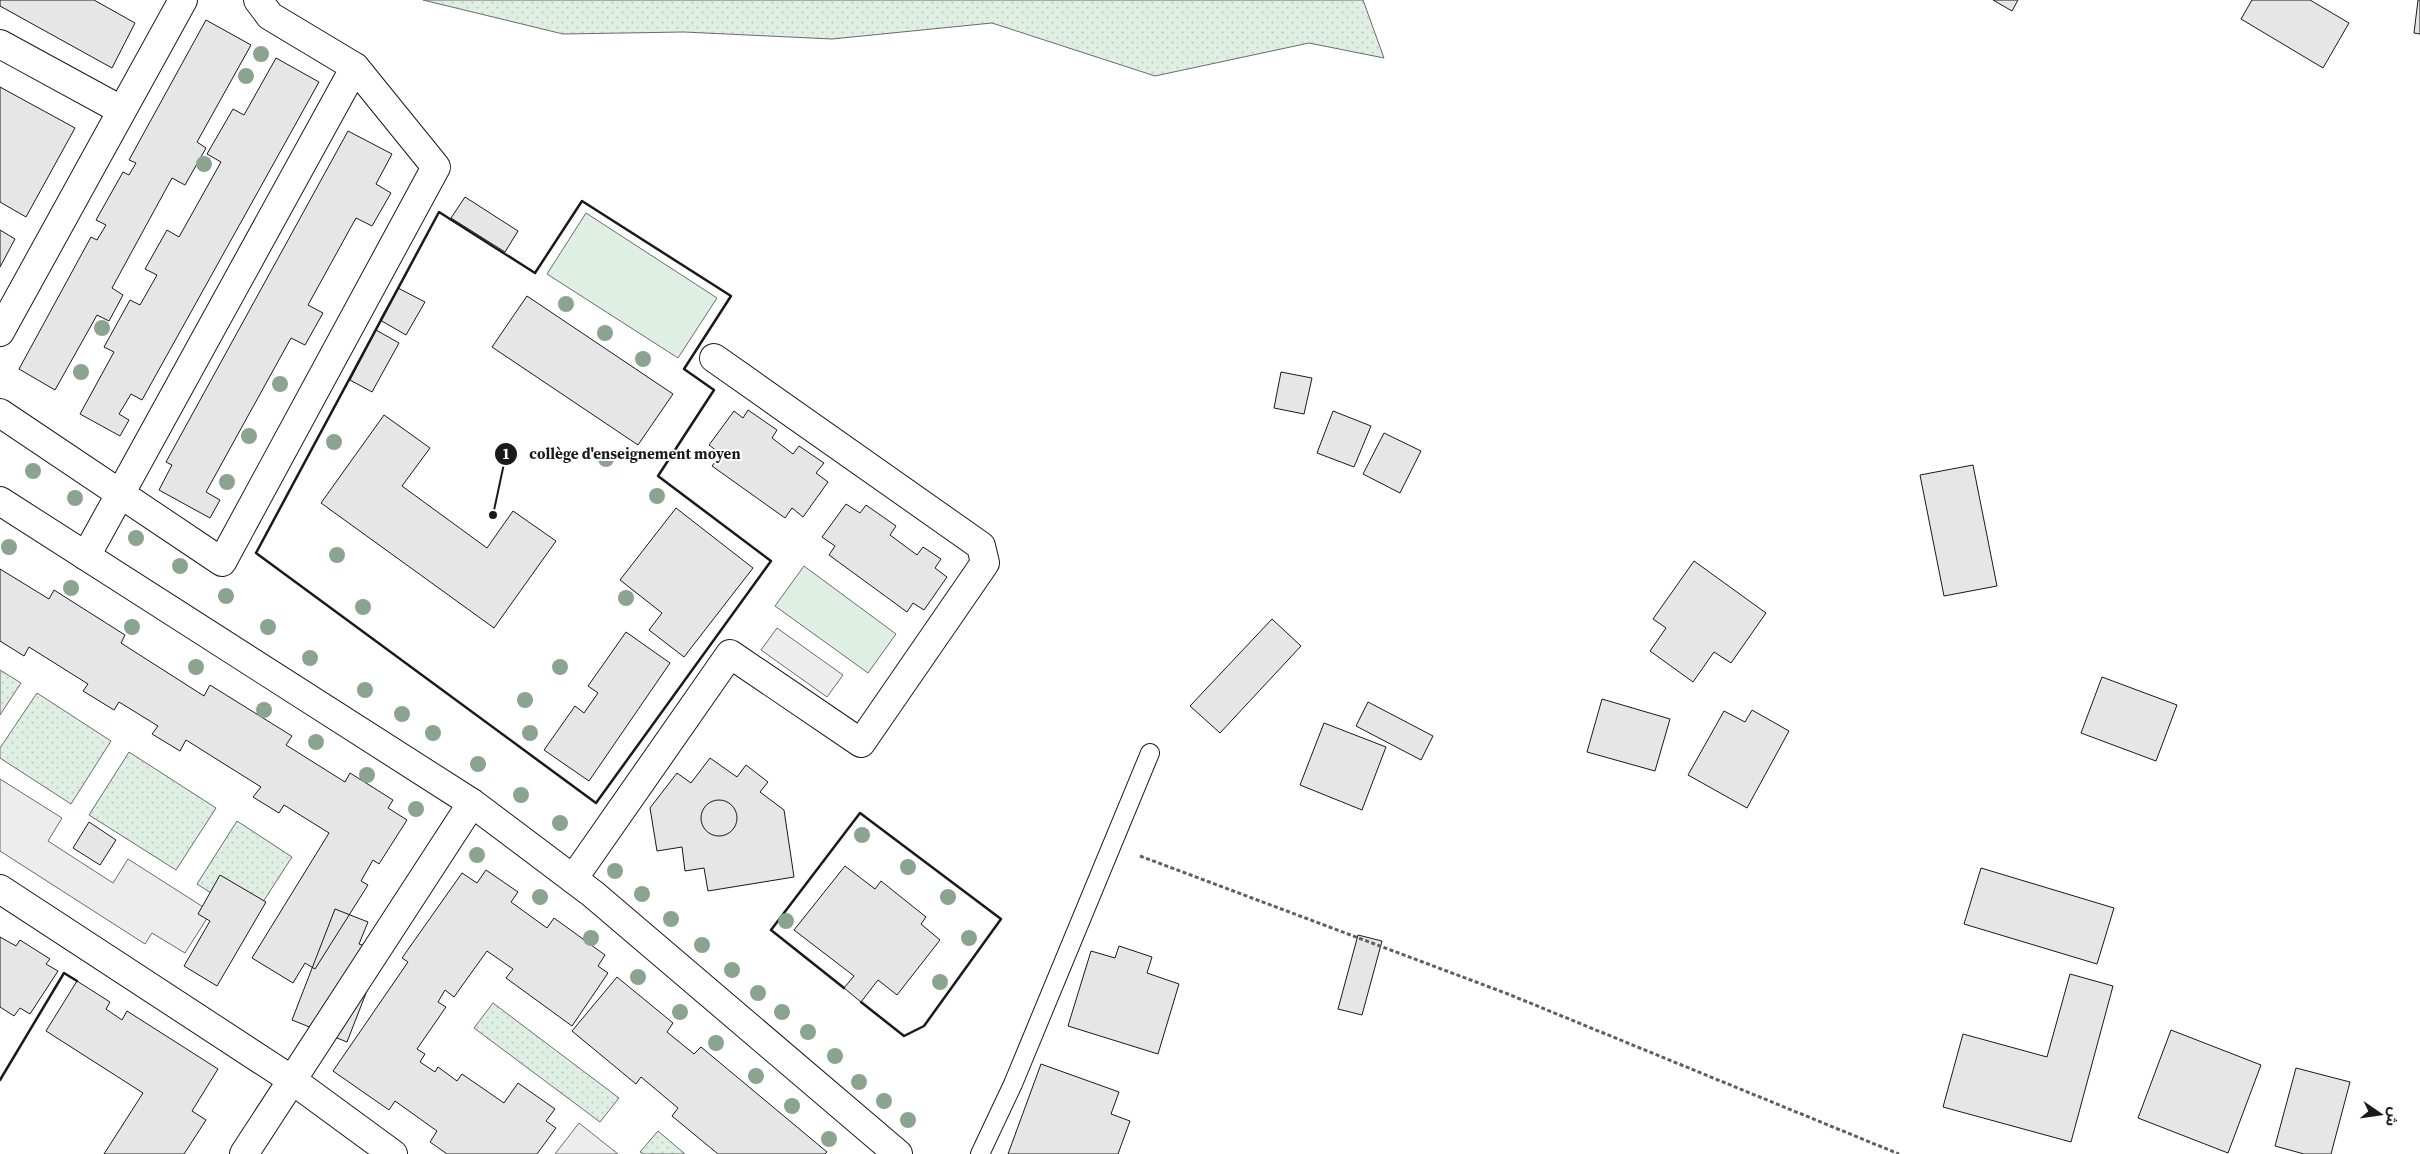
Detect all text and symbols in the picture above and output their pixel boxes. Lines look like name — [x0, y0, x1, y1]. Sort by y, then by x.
callout: collège d'enseignement moyen — [494, 439, 750, 469]
text: 1 — [502, 443, 510, 464]
text: collège d'enseignement moyen — [529, 443, 741, 464]
north arrow — [2355, 1089, 2405, 1139]
text: ش — [2381, 1105, 2405, 1129]

